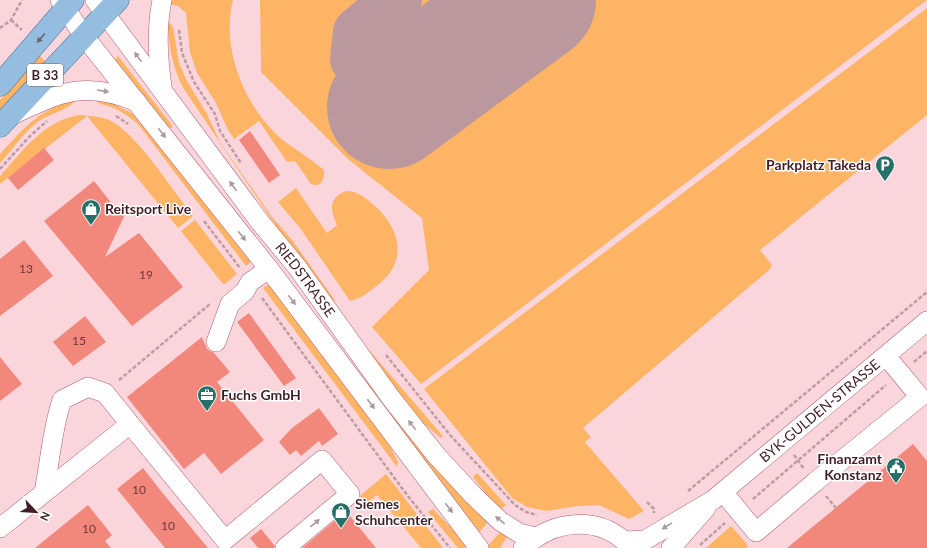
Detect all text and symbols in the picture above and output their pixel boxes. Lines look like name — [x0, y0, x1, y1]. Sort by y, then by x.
one-way arrow — [36, 32, 45, 43]
one-way arrow — [134, 52, 143, 63]
road number: B 33 — [27, 64, 63, 86]
one-way arrow — [97, 88, 109, 94]
one-way arrow — [157, 128, 166, 139]
parking icon: Parkplatz Takeda — [874, 154, 896, 182]
place label: Parkplatz Takeda — [766, 156, 871, 173]
one-way arrow — [229, 180, 237, 191]
shop icon: Reitsport Live — [80, 198, 102, 226]
place label: Reitsport Live — [105, 200, 192, 217]
one-way arrow — [238, 230, 247, 241]
street label: RIEDSTRASSE — [272, 239, 339, 320]
house number: 13 — [19, 261, 33, 276]
house number: 19 — [139, 267, 153, 282]
one-way arrow — [288, 295, 297, 306]
house number: 15 — [72, 333, 86, 348]
street label: BYK-GULDEN-STRASSE — [756, 355, 883, 465]
office icon: Fuchs GmbH — [196, 384, 218, 412]
place label: Fuchs GmbH — [221, 386, 301, 403]
one-way arrow — [367, 399, 375, 410]
one-way arrow — [408, 420, 416, 431]
place label: Finanzamt Konstanz — [817, 450, 883, 483]
public building icon: Finanzamt Konstanz — [885, 456, 907, 484]
house number: 10 — [132, 482, 146, 497]
north arrow — [16, 492, 56, 532]
place label: Siemes Schuhcenter — [355, 495, 434, 528]
shop icon: Siemes Schuhcenter — [330, 501, 352, 529]
one-way arrow — [445, 503, 453, 513]
text: N — [38, 510, 53, 523]
one-way arrow — [495, 516, 505, 525]
house number: 10 — [161, 518, 175, 533]
one-way arrow — [309, 519, 320, 528]
house number: 10 — [82, 521, 96, 536]
one-way arrow — [662, 522, 672, 530]

